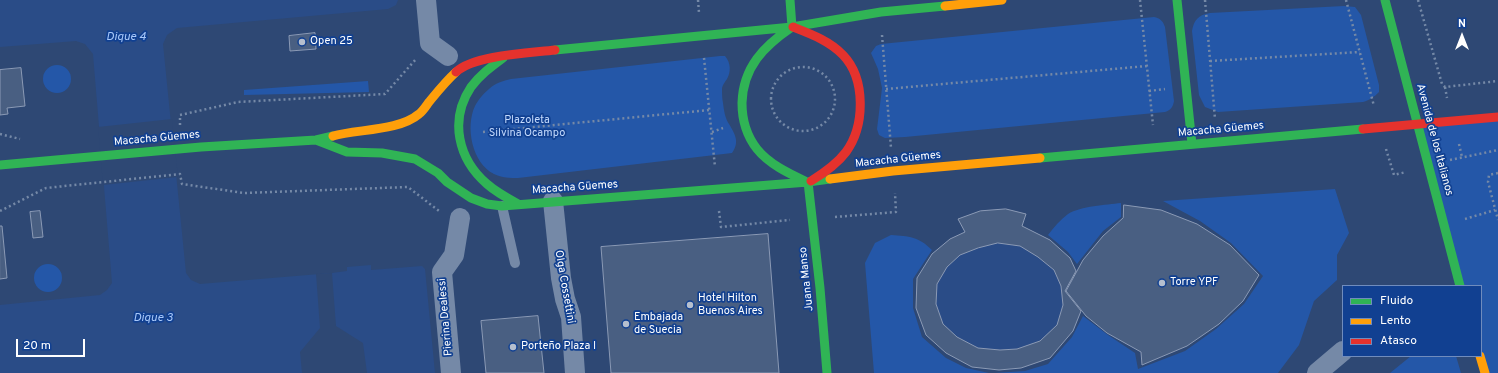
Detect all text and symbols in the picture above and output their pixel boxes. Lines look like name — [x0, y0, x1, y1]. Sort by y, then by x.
north arrow — [1442, 16, 1482, 56]
text: N — [1458, 17, 1466, 31]
water label: Dique 4 — [106, 31, 146, 45]
place label: Open 25 — [310, 35, 353, 49]
marker: Open 25 — [297, 37, 307, 47]
street label: Avenida de los Italianos — [1413, 83, 1455, 197]
park label: Plazoleta Silvina Ocampo — [489, 114, 565, 140]
street label: Macacha Güemes — [1178, 120, 1264, 140]
street label: Macacha Güemes — [114, 129, 200, 149]
street label: Macacha Güemes — [854, 149, 942, 171]
street label: Macacha Güemes — [532, 178, 618, 198]
street label: Juana Manso — [797, 246, 817, 312]
street label: Olga Cossettini — [551, 249, 577, 325]
place label: Torre YPF — [1170, 276, 1218, 290]
street label: Pierina Dealessi — [436, 277, 456, 357]
marker: Torre YPF — [1157, 278, 1167, 288]
legend — [1342, 285, 1482, 357]
place label: Hotel Hilton Buenos Aires — [698, 292, 763, 318]
text: Fluido — [1380, 293, 1413, 309]
marker: Hotel Hilton Buenos Aires — [685, 300, 695, 310]
place label: Embajada de Suecia — [634, 311, 683, 337]
water label: Dique 3 — [133, 312, 173, 326]
text: Lento — [1380, 313, 1411, 329]
marker: Embajada de Suecia — [621, 319, 631, 329]
scale bar — [18, 331, 87, 357]
text: Atasco — [1380, 333, 1417, 349]
text: 20 m — [23, 338, 51, 354]
place label: Porteño Plaza I — [521, 340, 596, 354]
marker: Porteño Plaza I — [508, 342, 518, 352]

